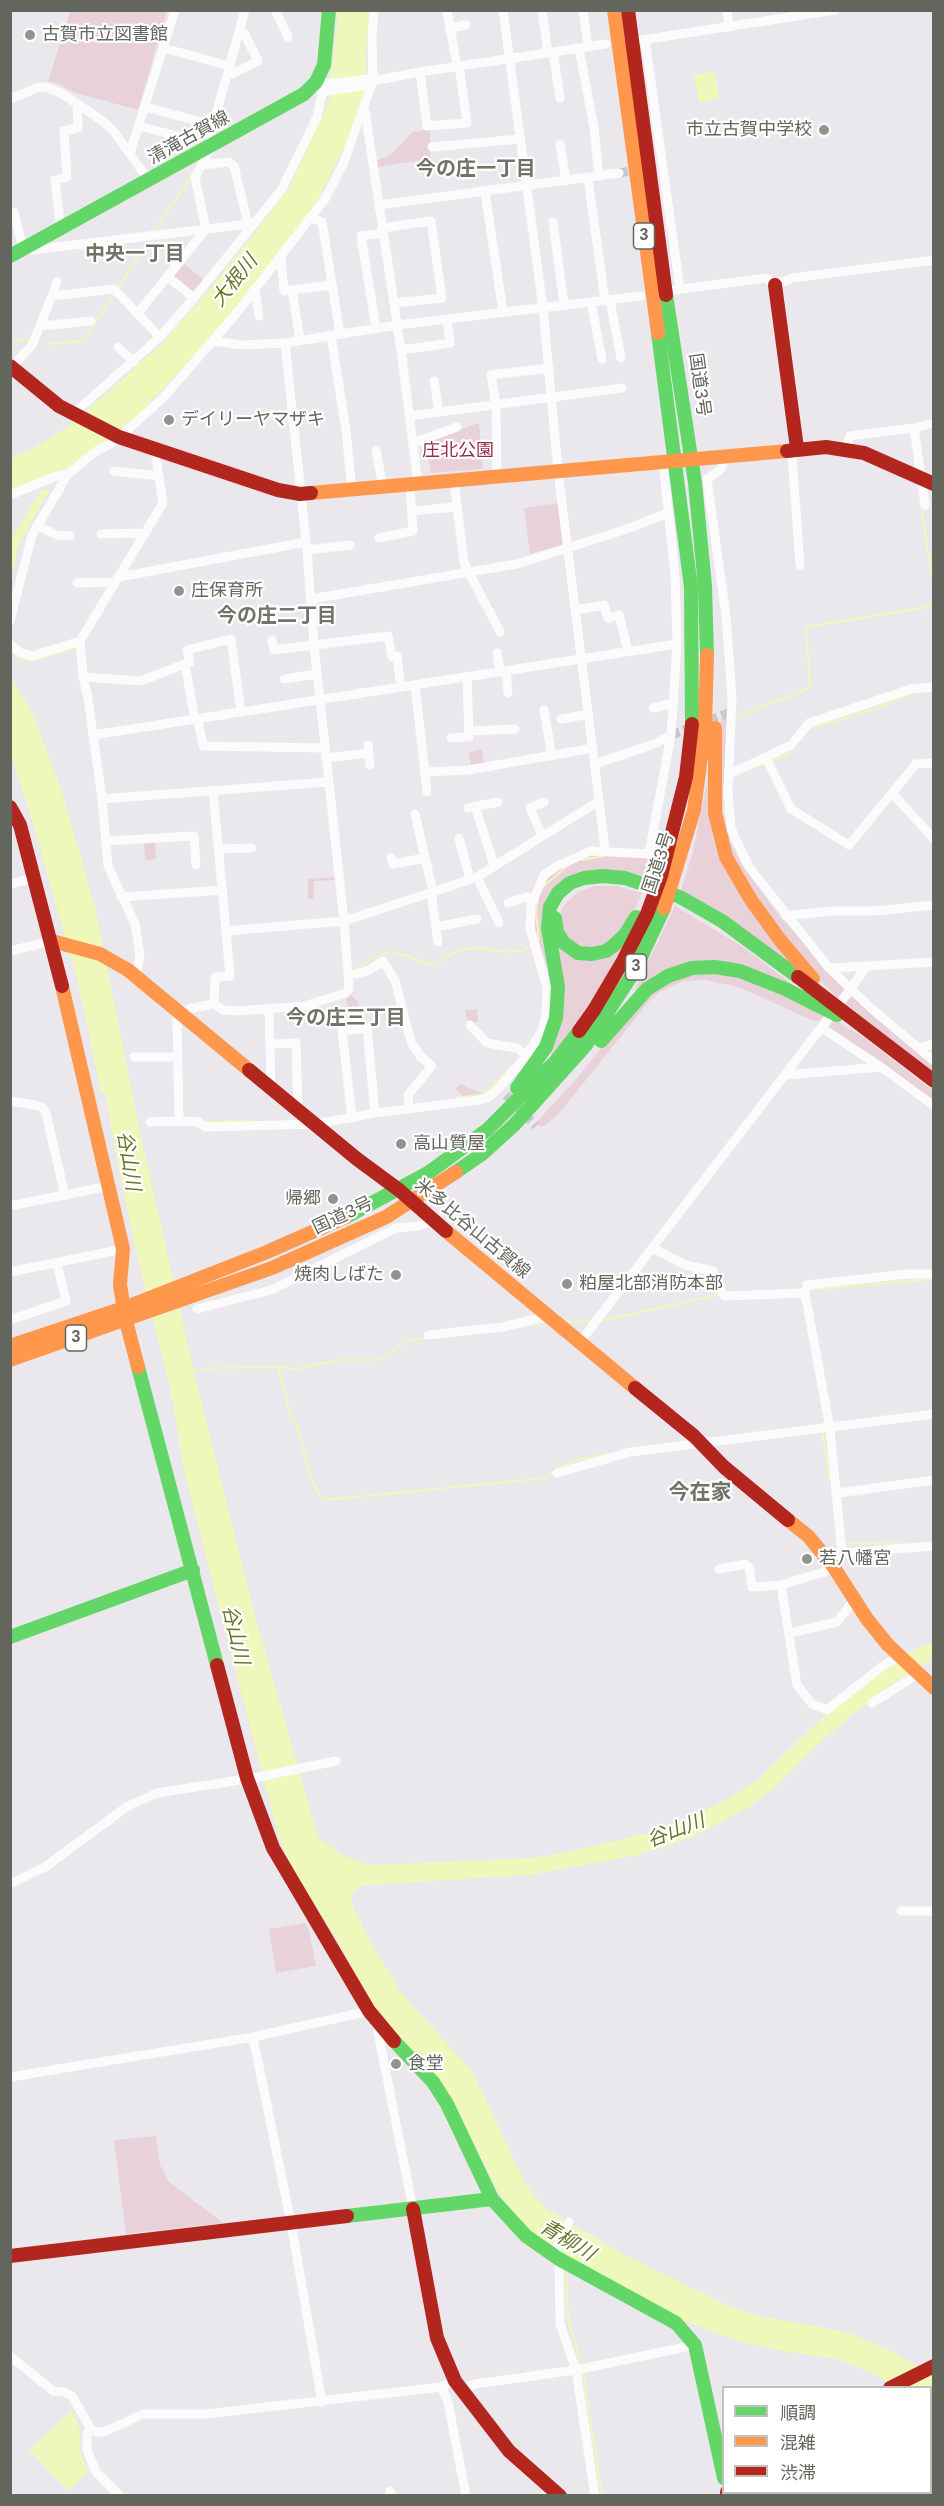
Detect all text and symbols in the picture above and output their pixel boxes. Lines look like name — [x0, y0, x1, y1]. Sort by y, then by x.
place label: 古賀市立図書館 — [42, 24, 168, 46]
marker: 古賀市立図書館 — [23, 28, 37, 42]
street label: 清滝古賀線 — [144, 107, 234, 169]
place label: 市立古賀中学校 — [686, 119, 812, 141]
marker: 市立古賀中学校 — [817, 123, 831, 137]
district label: 今の庄一丁目 — [416, 157, 536, 181]
road number: 3 — [634, 223, 654, 249]
district label: 中央一丁目 — [85, 242, 185, 266]
water label: 大根川 — [207, 250, 263, 312]
street label: 国道3号 — [684, 352, 714, 418]
place label: デイリーヤマザキ — [181, 409, 325, 431]
marker: デイリーヤマザキ — [162, 413, 176, 427]
park label: 庄北公園 — [422, 440, 494, 462]
place label: 庄保育所 — [191, 580, 263, 602]
marker: 庄保育所 — [172, 584, 186, 598]
district label: 今の庄二丁目 — [217, 604, 337, 628]
street label: 国道3号 — [639, 829, 679, 897]
road number: 3 — [626, 954, 646, 980]
district label: 今の庄三丁目 — [286, 1006, 406, 1030]
water label: 谷山川 — [111, 1129, 145, 1193]
place label: 高山質屋 — [413, 1133, 485, 1155]
marker: 高山質屋 — [394, 1137, 408, 1151]
street label: 米多比谷山古賀線 — [410, 1174, 534, 1284]
place label: 帰郷 — [285, 1188, 321, 1210]
marker: 帰郷 — [326, 1192, 340, 1206]
street label: 国道3号 — [309, 1193, 377, 1239]
place label: 焼肉しばた — [294, 1264, 384, 1286]
marker: 焼肉しばた — [389, 1268, 403, 1282]
place label: 粕屋北部消防本部 — [579, 1273, 723, 1295]
marker: 粕屋北部消防本部 — [560, 1277, 574, 1291]
road number: 3 — [66, 1325, 86, 1351]
district label: 今在家 — [669, 1480, 731, 1506]
place label: 若八幡宮 — [819, 1548, 891, 1570]
marker: 若八幡宮 — [800, 1552, 814, 1566]
water label: 谷山川 — [217, 1603, 253, 1667]
water label: 谷山川 — [644, 1809, 708, 1853]
place label: 食堂 — [408, 2053, 444, 2075]
marker: 食堂 — [389, 2057, 403, 2071]
water label: 青柳川 — [535, 2215, 599, 2267]
legend — [722, 2386, 932, 2494]
text: 順調 — [780, 2403, 816, 2423]
text: 混雑 — [780, 2433, 816, 2453]
text: 渋滞 — [780, 2463, 816, 2483]

